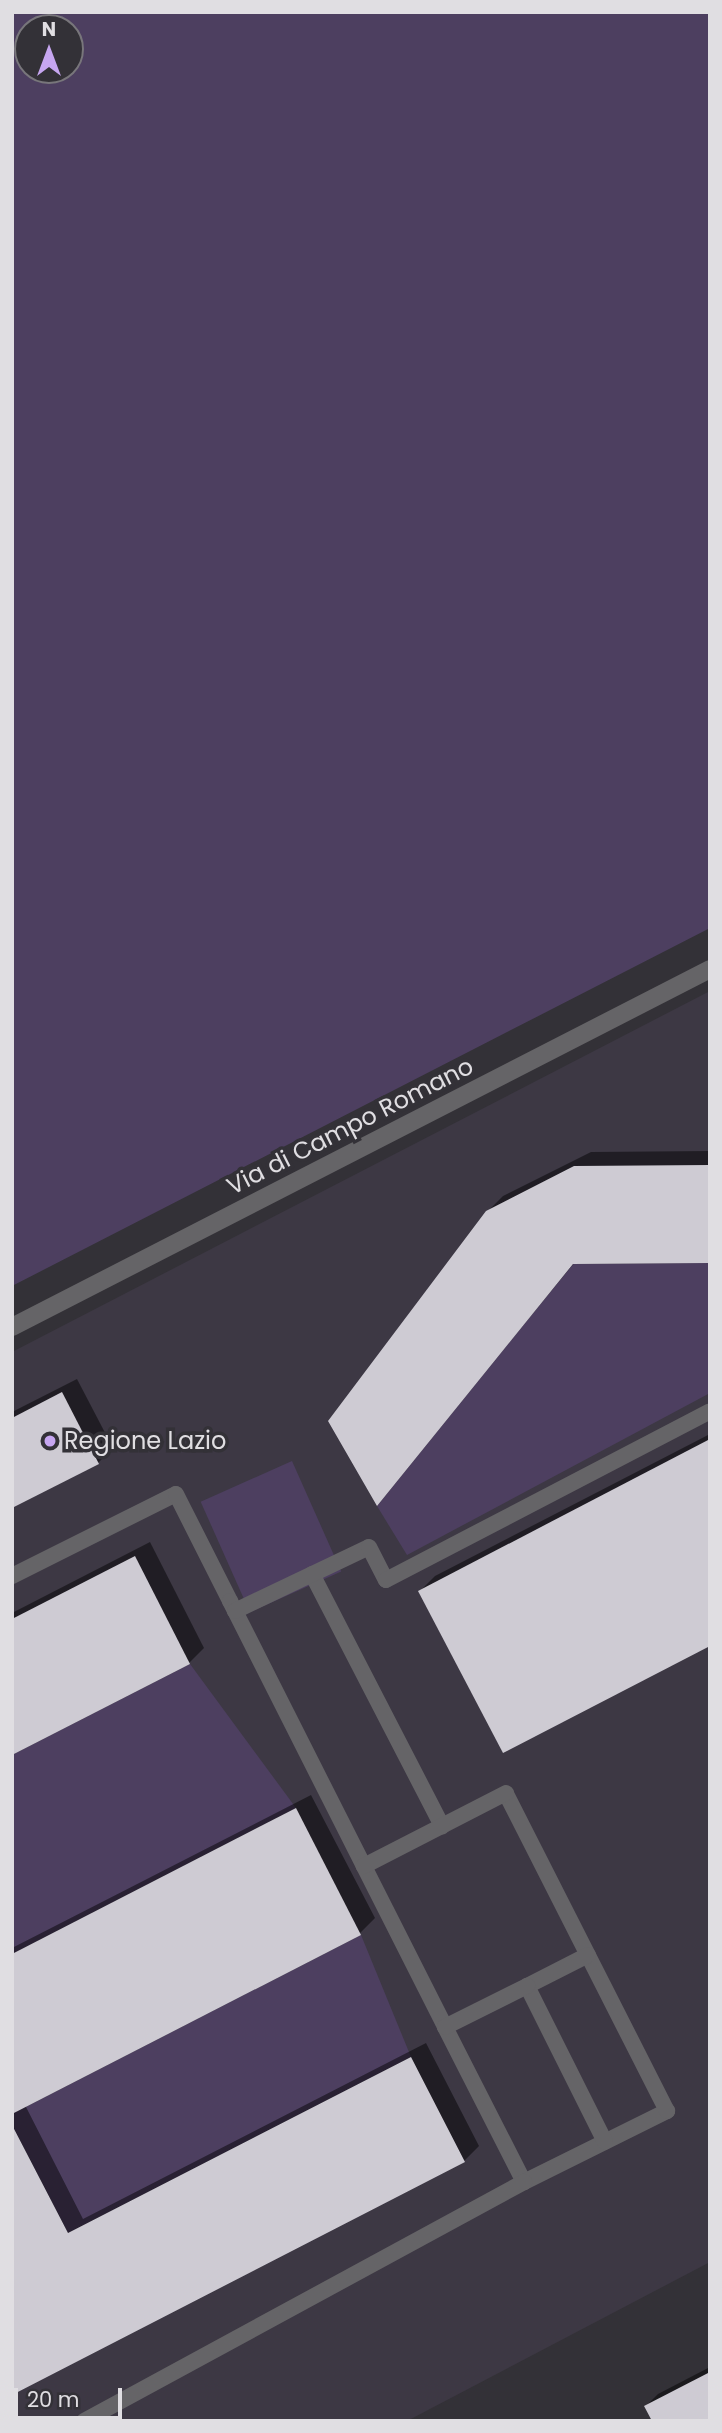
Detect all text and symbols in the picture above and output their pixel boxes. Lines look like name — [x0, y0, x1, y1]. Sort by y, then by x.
north arrow — [14, 14, 84, 84]
text: N — [42, 16, 56, 43]
street label: Via di Campo Romano — [222, 1051, 478, 1201]
place label: Regione Lazio — [64, 1427, 226, 1455]
marker: Regione Lazio — [42, 1433, 58, 1449]
scale bar — [18, 2374, 126, 2418]
text: 20 m — [27, 2385, 80, 2414]

